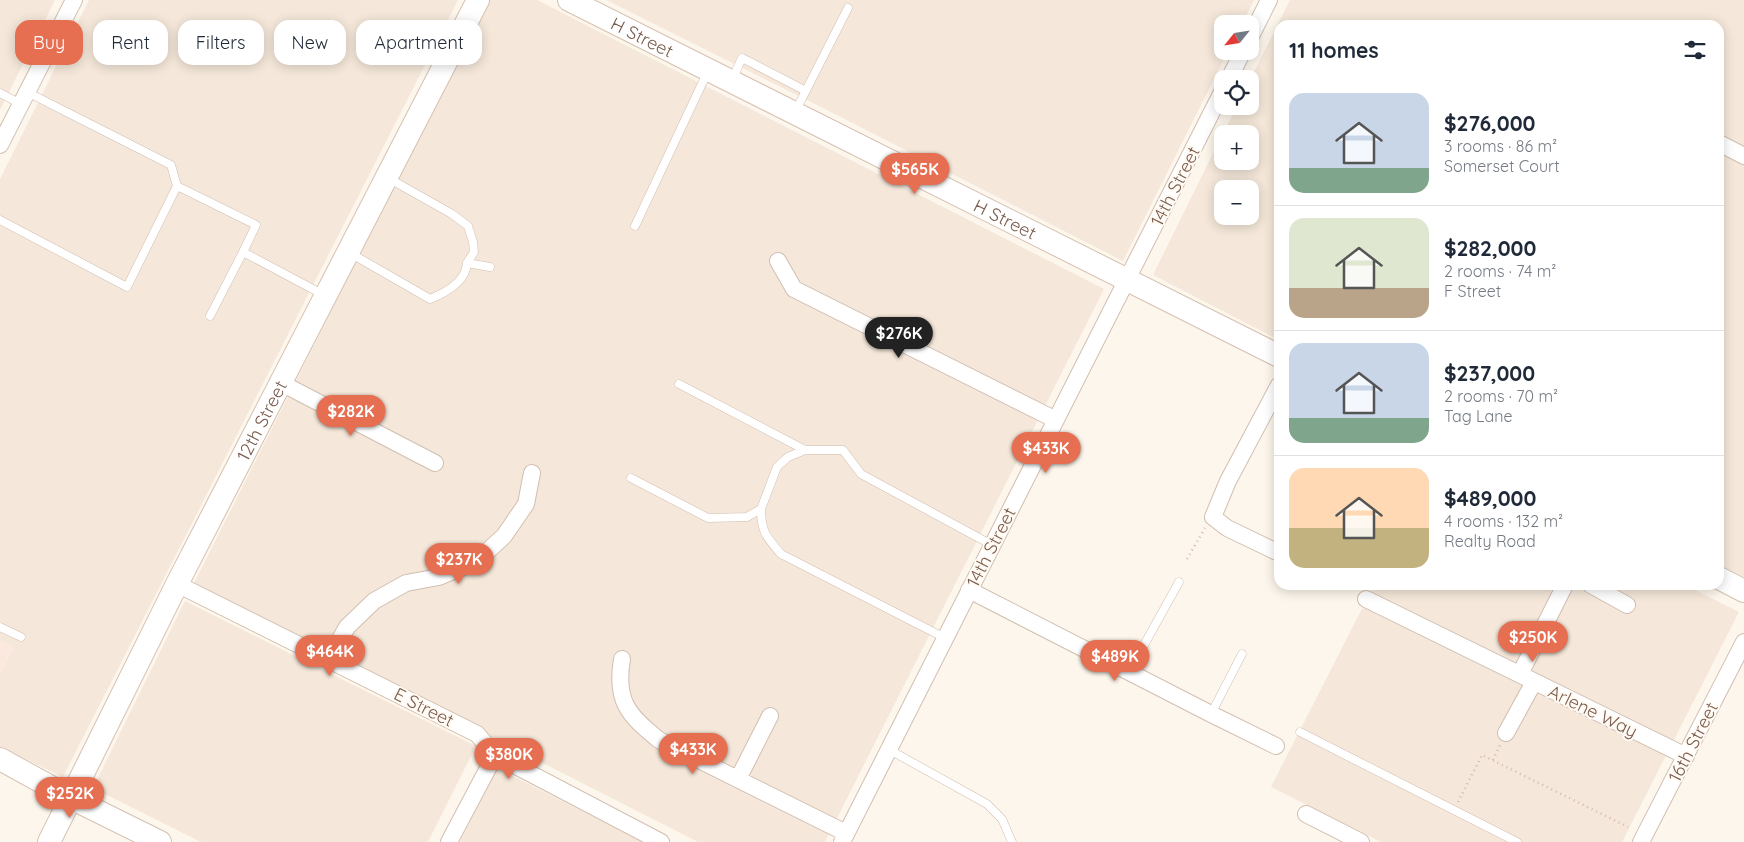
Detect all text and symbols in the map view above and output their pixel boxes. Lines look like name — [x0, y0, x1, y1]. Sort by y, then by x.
street label: H Street — [607, 11, 677, 62]
north arrow — [1214, 15, 1259, 60]
map controls — [1214, 15, 1259, 225]
chip: Buy — [15, 20, 83, 65]
chip: Rent — [93, 20, 168, 65]
chip: Filters — [178, 20, 264, 65]
chip: New — [274, 20, 346, 65]
chip: Apartment — [356, 20, 482, 65]
icon: filters — [1681, 36, 1709, 64]
text: 11 homes — [1289, 37, 1379, 63]
button: locate — [1214, 70, 1259, 115]
text: $276,000 — [1444, 110, 1535, 136]
icon: home — [1329, 113, 1389, 173]
button: + — [1214, 125, 1259, 170]
text: 3 rooms · 86 m² — [1444, 136, 1557, 156]
street label: 14th Street — [1145, 142, 1205, 230]
pin: $565K — [880, 152, 950, 195]
text: Somerset Court — [1444, 156, 1560, 176]
text: $565K — [891, 159, 939, 179]
button: − — [1214, 180, 1259, 225]
street label: H Street — [970, 193, 1040, 244]
text: $282,000 — [1444, 235, 1536, 261]
icon: home — [1329, 238, 1389, 298]
text: 2 rooms · 74 m² — [1444, 261, 1556, 281]
text: F Street — [1444, 281, 1501, 301]
pin: $276K — [864, 316, 934, 359]
text: $276K — [876, 323, 922, 343]
text: $237,000 — [1444, 360, 1535, 386]
icon: home — [1329, 363, 1389, 423]
street label: 12th Street — [231, 376, 291, 464]
text: 2 rooms · 70 m² — [1444, 386, 1558, 406]
pin: $282K — [316, 394, 386, 437]
text: $282K — [327, 401, 375, 421]
text: Tag Lane — [1444, 406, 1513, 426]
pin: $433K — [1011, 432, 1081, 474]
text: $433K — [1023, 438, 1069, 458]
text: $489,000 — [1444, 485, 1536, 511]
icon: home — [1329, 488, 1389, 548]
street label: 14th Street — [961, 503, 1021, 591]
text: 4 rooms · 132 m² — [1444, 511, 1563, 531]
text: Realty Road — [1444, 531, 1536, 551]
pin: $237K — [424, 542, 494, 585]
text: $237K — [436, 549, 482, 569]
pin: $250K — [1498, 620, 1568, 663]
text: $250K — [1509, 627, 1557, 647]
pin: $464K — [295, 634, 365, 677]
pin: $489K — [1080, 640, 1150, 682]
text: $464K — [306, 641, 354, 661]
text: $489K — [1091, 646, 1139, 666]
street label: Arlene Way — [1545, 679, 1641, 743]
street label: E Street — [390, 682, 458, 732]
street label: 16th Street — [1663, 698, 1723, 786]
pin: $433K — [658, 732, 728, 775]
pin: $380K — [474, 738, 544, 780]
text: $433K — [670, 739, 716, 759]
text: $380K — [485, 744, 533, 764]
pin: $252K — [35, 776, 105, 819]
text: $252K — [46, 783, 94, 803]

